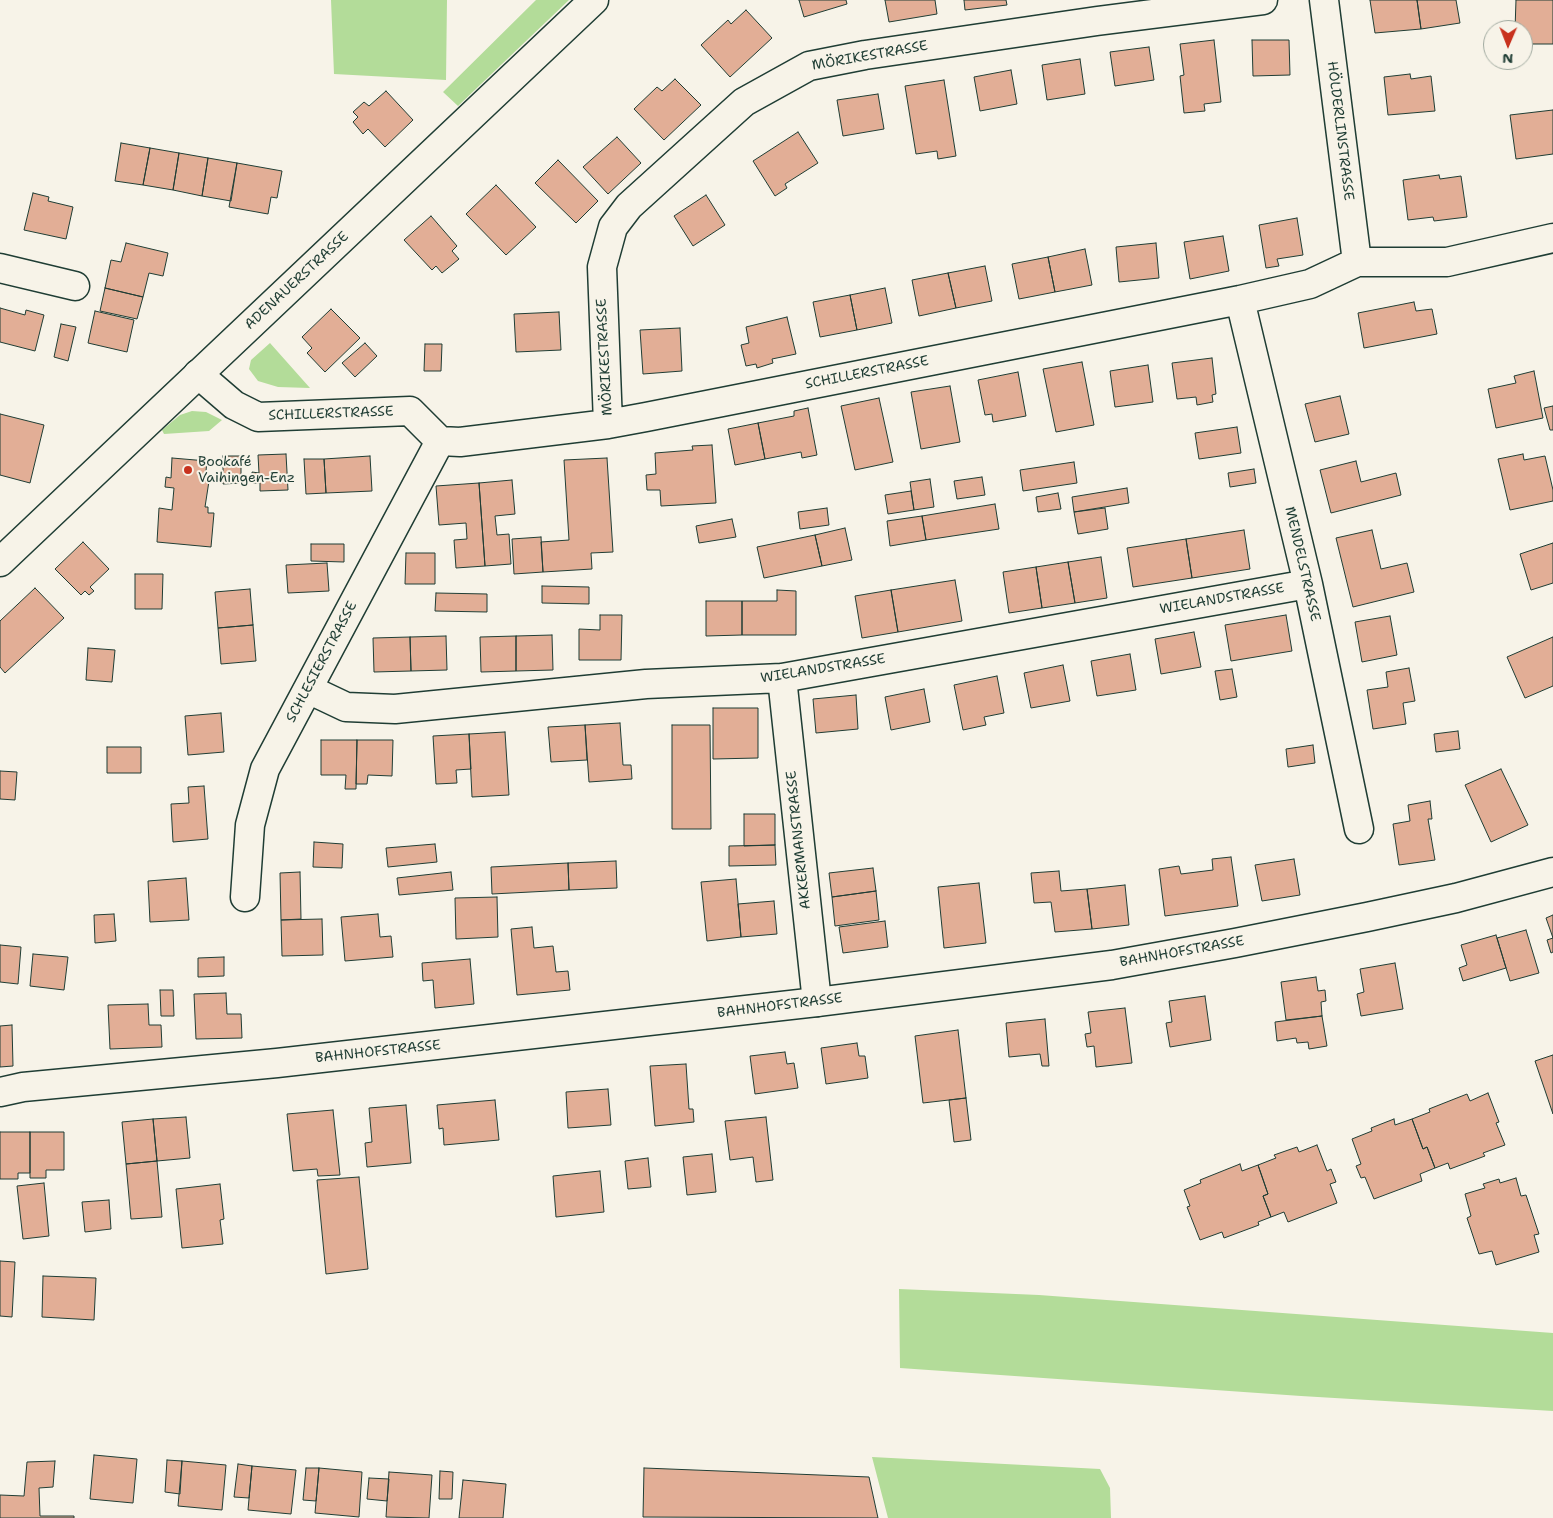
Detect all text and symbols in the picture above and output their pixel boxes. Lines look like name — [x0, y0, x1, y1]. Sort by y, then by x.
north arrow — [1483, 20, 1533, 70]
street label: MÖRIKESTRASSE — [811, 38, 929, 74]
text: N — [1502, 50, 1513, 68]
street label: HÖLDERLINSTRASSE — [1323, 60, 1357, 202]
street label: ADENAUERSTRASSE — [242, 229, 352, 333]
street label: MÖRIKESTRASSE — [594, 298, 616, 416]
street label: SCHILLERSTRASSE — [804, 353, 930, 393]
street label: SCHILLERSTRASSE — [268, 403, 394, 425]
place label: Bookafé Vaihingen-Enz — [198, 454, 295, 487]
marker: Bookafé Vaihingen-Enz — [182, 464, 194, 476]
street label: MENDELSTRASSE — [1281, 505, 1323, 623]
street label: WIELANDSTRASSE — [1158, 580, 1286, 618]
street label: SCHLESIERSTRASSE — [283, 599, 361, 725]
street label: WIELANDSTRASSE — [759, 651, 887, 687]
street label: AKKERMANSTRASSE — [783, 770, 815, 910]
street label: BAHNHOFSTRASSE — [1118, 933, 1246, 971]
street label: BAHNHOFSTRASSE — [716, 990, 844, 1022]
street label: BAHNHOFSTRASSE — [314, 1037, 442, 1067]

